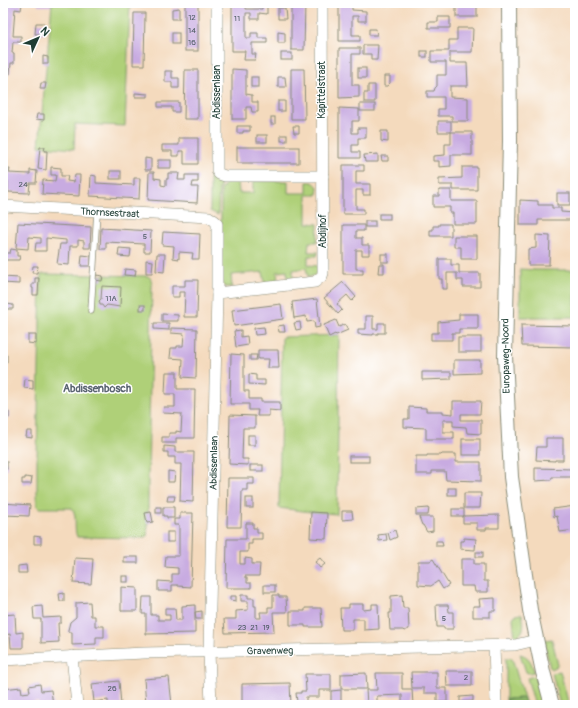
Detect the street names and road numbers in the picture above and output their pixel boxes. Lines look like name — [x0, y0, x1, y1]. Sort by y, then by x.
street label: Kapittelstraat — [316, 60, 328, 119]
street label: Abdissenlaan — [211, 64, 223, 119]
street label: Thornsestraat — [80, 205, 141, 221]
street label: Abdijhof — [317, 214, 329, 248]
street label: Europaweg-Noord — [499, 318, 513, 394]
street label: Abdissenlaan — [208, 435, 220, 490]
street label: Gravenweg — [247, 645, 293, 657]

